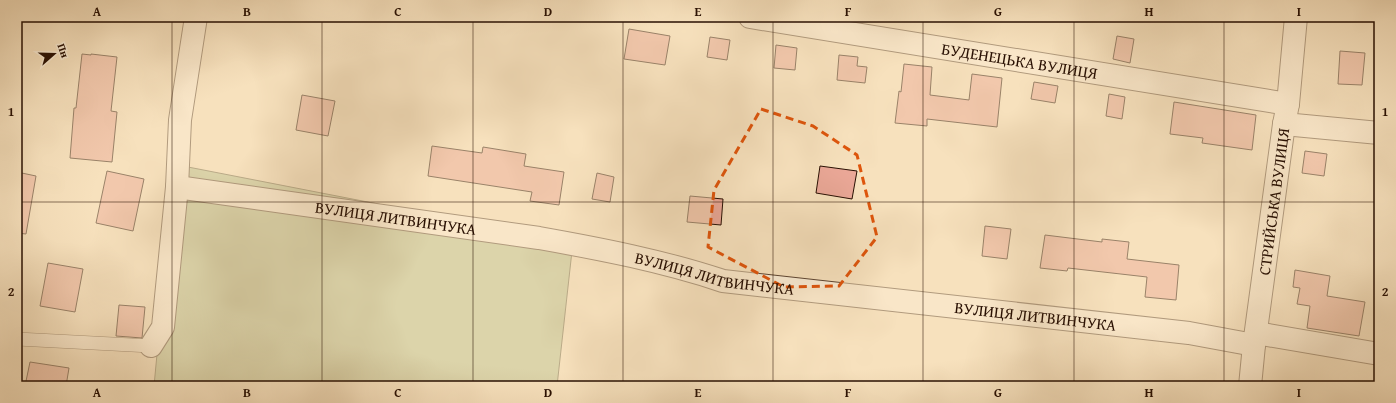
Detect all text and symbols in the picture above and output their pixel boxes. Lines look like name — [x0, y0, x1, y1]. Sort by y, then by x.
text: A — [93, 2, 102, 21]
text: B — [243, 2, 251, 21]
text: C — [394, 2, 402, 21]
text: D — [544, 2, 552, 21]
text: E — [695, 2, 702, 21]
text: F — [845, 2, 852, 21]
text: G — [994, 2, 1002, 21]
text: H — [1144, 2, 1154, 21]
text: I — [1297, 2, 1301, 21]
north arrow — [34, 34, 74, 74]
street label: БУДЕНЕЦЬКА ВУЛИЦЯ — [940, 36, 1100, 85]
text: Пн — [53, 41, 73, 60]
text: 1 — [8, 102, 14, 121]
text: 1 — [1382, 102, 1388, 121]
street label: СТРИЙСЬКА ВУЛИЦЯ — [1252, 126, 1295, 276]
street label: ВУЛИЦЯ ЛИТВИНЧУКА — [314, 195, 478, 241]
street label: ВУЛИЦЯ ЛИТВИНЧУКА — [633, 245, 796, 301]
text: 2 — [8, 282, 15, 301]
text: 2 — [1382, 282, 1389, 301]
street label: ВУЛИЦЯ ЛИТВИНЧУКА — [953, 295, 1118, 337]
text: A — [93, 383, 102, 402]
text: B — [243, 383, 251, 402]
text: C — [394, 383, 402, 402]
text: D — [544, 383, 552, 402]
text: E — [695, 383, 702, 402]
text: F — [845, 383, 852, 402]
text: G — [994, 383, 1002, 402]
text: H — [1144, 383, 1154, 402]
text: I — [1297, 383, 1301, 402]

